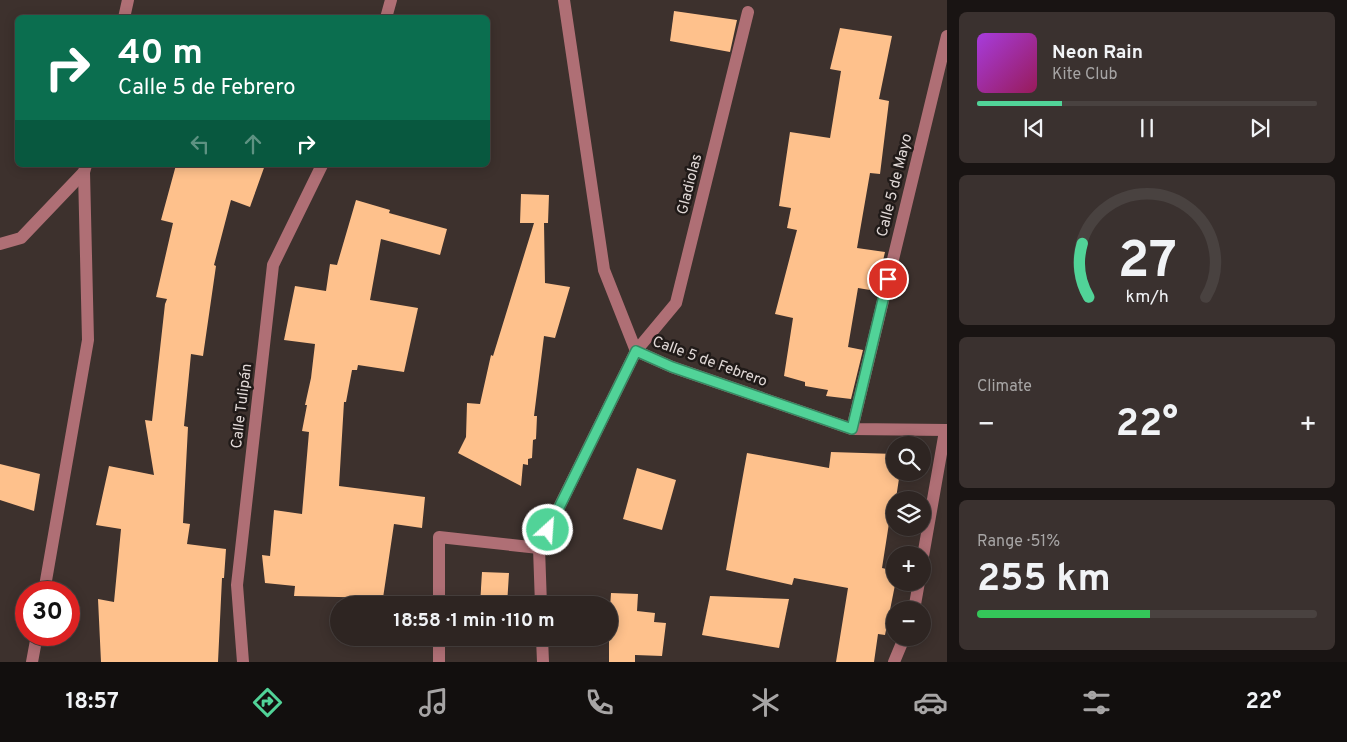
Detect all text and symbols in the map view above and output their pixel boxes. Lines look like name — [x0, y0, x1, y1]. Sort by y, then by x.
text: 40 m — [118, 32, 203, 76]
icon: right — [35, 35, 100, 100]
text: Neon Rain — [1052, 41, 1143, 65]
text: Kite Club — [1052, 65, 1117, 85]
text: Calle 5 de Febrero — [118, 75, 296, 102]
icon: previous — [1020, 114, 1048, 142]
icon: pause — [1133, 114, 1161, 142]
icon: next — [1246, 114, 1274, 142]
icon: left — [186, 130, 214, 158]
icon: ahead — [239, 130, 267, 158]
icon: right — [292, 130, 320, 158]
street label: Calle 5 de Mayo — [873, 132, 917, 239]
street label: Gladiolas — [674, 152, 707, 217]
text: 27 — [1117, 230, 1177, 296]
pin — [867, 258, 909, 300]
icon: arrive — [874, 265, 902, 293]
text: km/h — [1125, 286, 1169, 309]
street label: Calle 5 de Febrero — [649, 333, 770, 392]
street label: Calle Tulipán — [228, 363, 257, 450]
text: Climate — [977, 377, 1032, 397]
text: 22° — [1116, 401, 1178, 450]
text: − — [977, 408, 995, 444]
text: + — [1299, 408, 1317, 444]
map controls — [886, 436, 931, 646]
button: search — [886, 436, 931, 481]
button: layers — [886, 491, 931, 536]
position arrow — [521, 503, 573, 555]
text: Range · 51% — [977, 532, 1060, 552]
button: + — [886, 546, 931, 591]
text: 255 km — [977, 556, 1111, 605]
speed limit sign: 30 — [15, 581, 80, 646]
button: − — [886, 601, 931, 646]
text: 18:58 · 1 min · 110 m — [393, 609, 555, 633]
icon: directions — [250, 685, 285, 720]
icon: music — [416, 685, 451, 720]
icon: phone — [582, 685, 617, 720]
icon: climate — [748, 685, 783, 720]
icon: car — [913, 685, 948, 720]
icon: filters — [1079, 685, 1114, 720]
text: 18:57 — [65, 689, 119, 716]
text: 22° — [1245, 689, 1281, 716]

